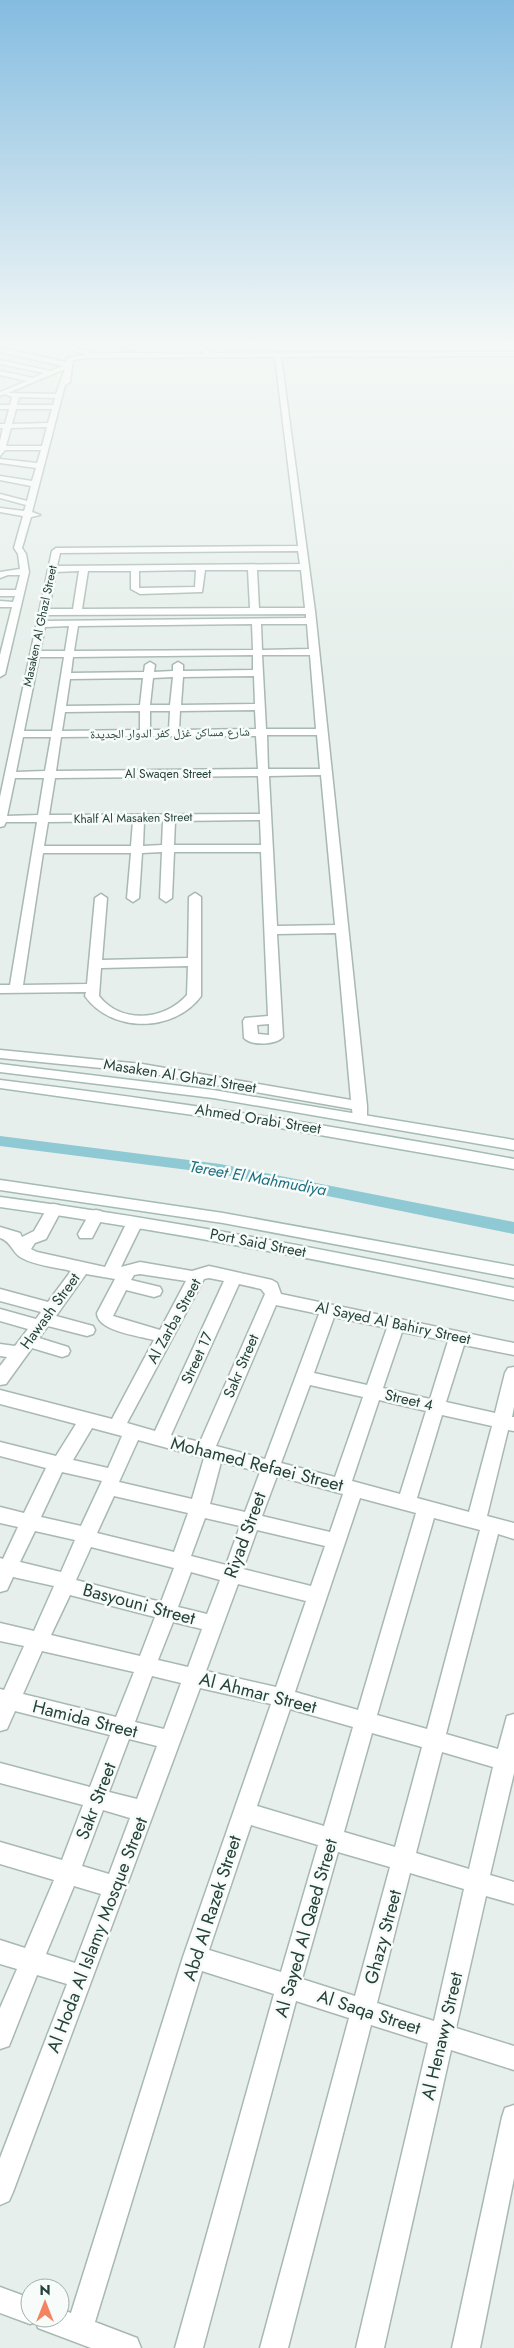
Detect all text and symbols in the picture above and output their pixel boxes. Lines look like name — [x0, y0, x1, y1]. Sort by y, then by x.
street label: Masaken Al Ghazl Street — [18, 564, 62, 688]
street label: شارع مساكن غزل كفر الدوار الجديدة — [90, 723, 250, 743]
street label: Al Swaqen Street — [125, 765, 211, 783]
street label: Khalf Al Masaken Street — [73, 808, 193, 828]
street label: Masaken Al Ghazl Street — [102, 1053, 258, 1099]
street label: Ahmed Orabi Street — [193, 1098, 323, 1140]
water label: Tereet El Mahmudiya — [188, 1155, 328, 1201]
street label: Port Said Street — [208, 1223, 308, 1263]
street label: Hawash Street — [15, 1268, 85, 1354]
street label: Al Zarba Street — [141, 1274, 207, 1368]
street label: Al Sayed Al Bahiry Street — [313, 1296, 473, 1350]
street label: Street 17 — [175, 1328, 219, 1388]
street label: Sakr Street — [218, 1330, 264, 1401]
street label: Street 4 — [383, 1384, 436, 1416]
street label: Mohamed Refaei Street — [168, 1430, 347, 1498]
street label: Riyad Street — [217, 1488, 273, 1582]
street label: Basyouni Street — [80, 1577, 199, 1632]
street label: Al Ahmar Street — [197, 1666, 320, 1720]
street label: Hamida Street — [30, 1693, 141, 1745]
street label: Sakr Street — [69, 1758, 123, 1843]
street label: Al Hoda Al Islamy Mosque Street — [40, 1813, 154, 2057]
street label: Abd Al Razek Street — [176, 1831, 248, 1984]
street label: Al Sayed Al Qaed Street — [268, 1835, 344, 2020]
street label: Ghazy Street — [358, 1886, 408, 1987]
street label: Al Henawy Street — [415, 1969, 470, 2103]
street label: Al Saqa Street — [314, 1983, 425, 2041]
north arrow — [20, 2278, 70, 2328]
text: N — [39, 2280, 51, 2300]

